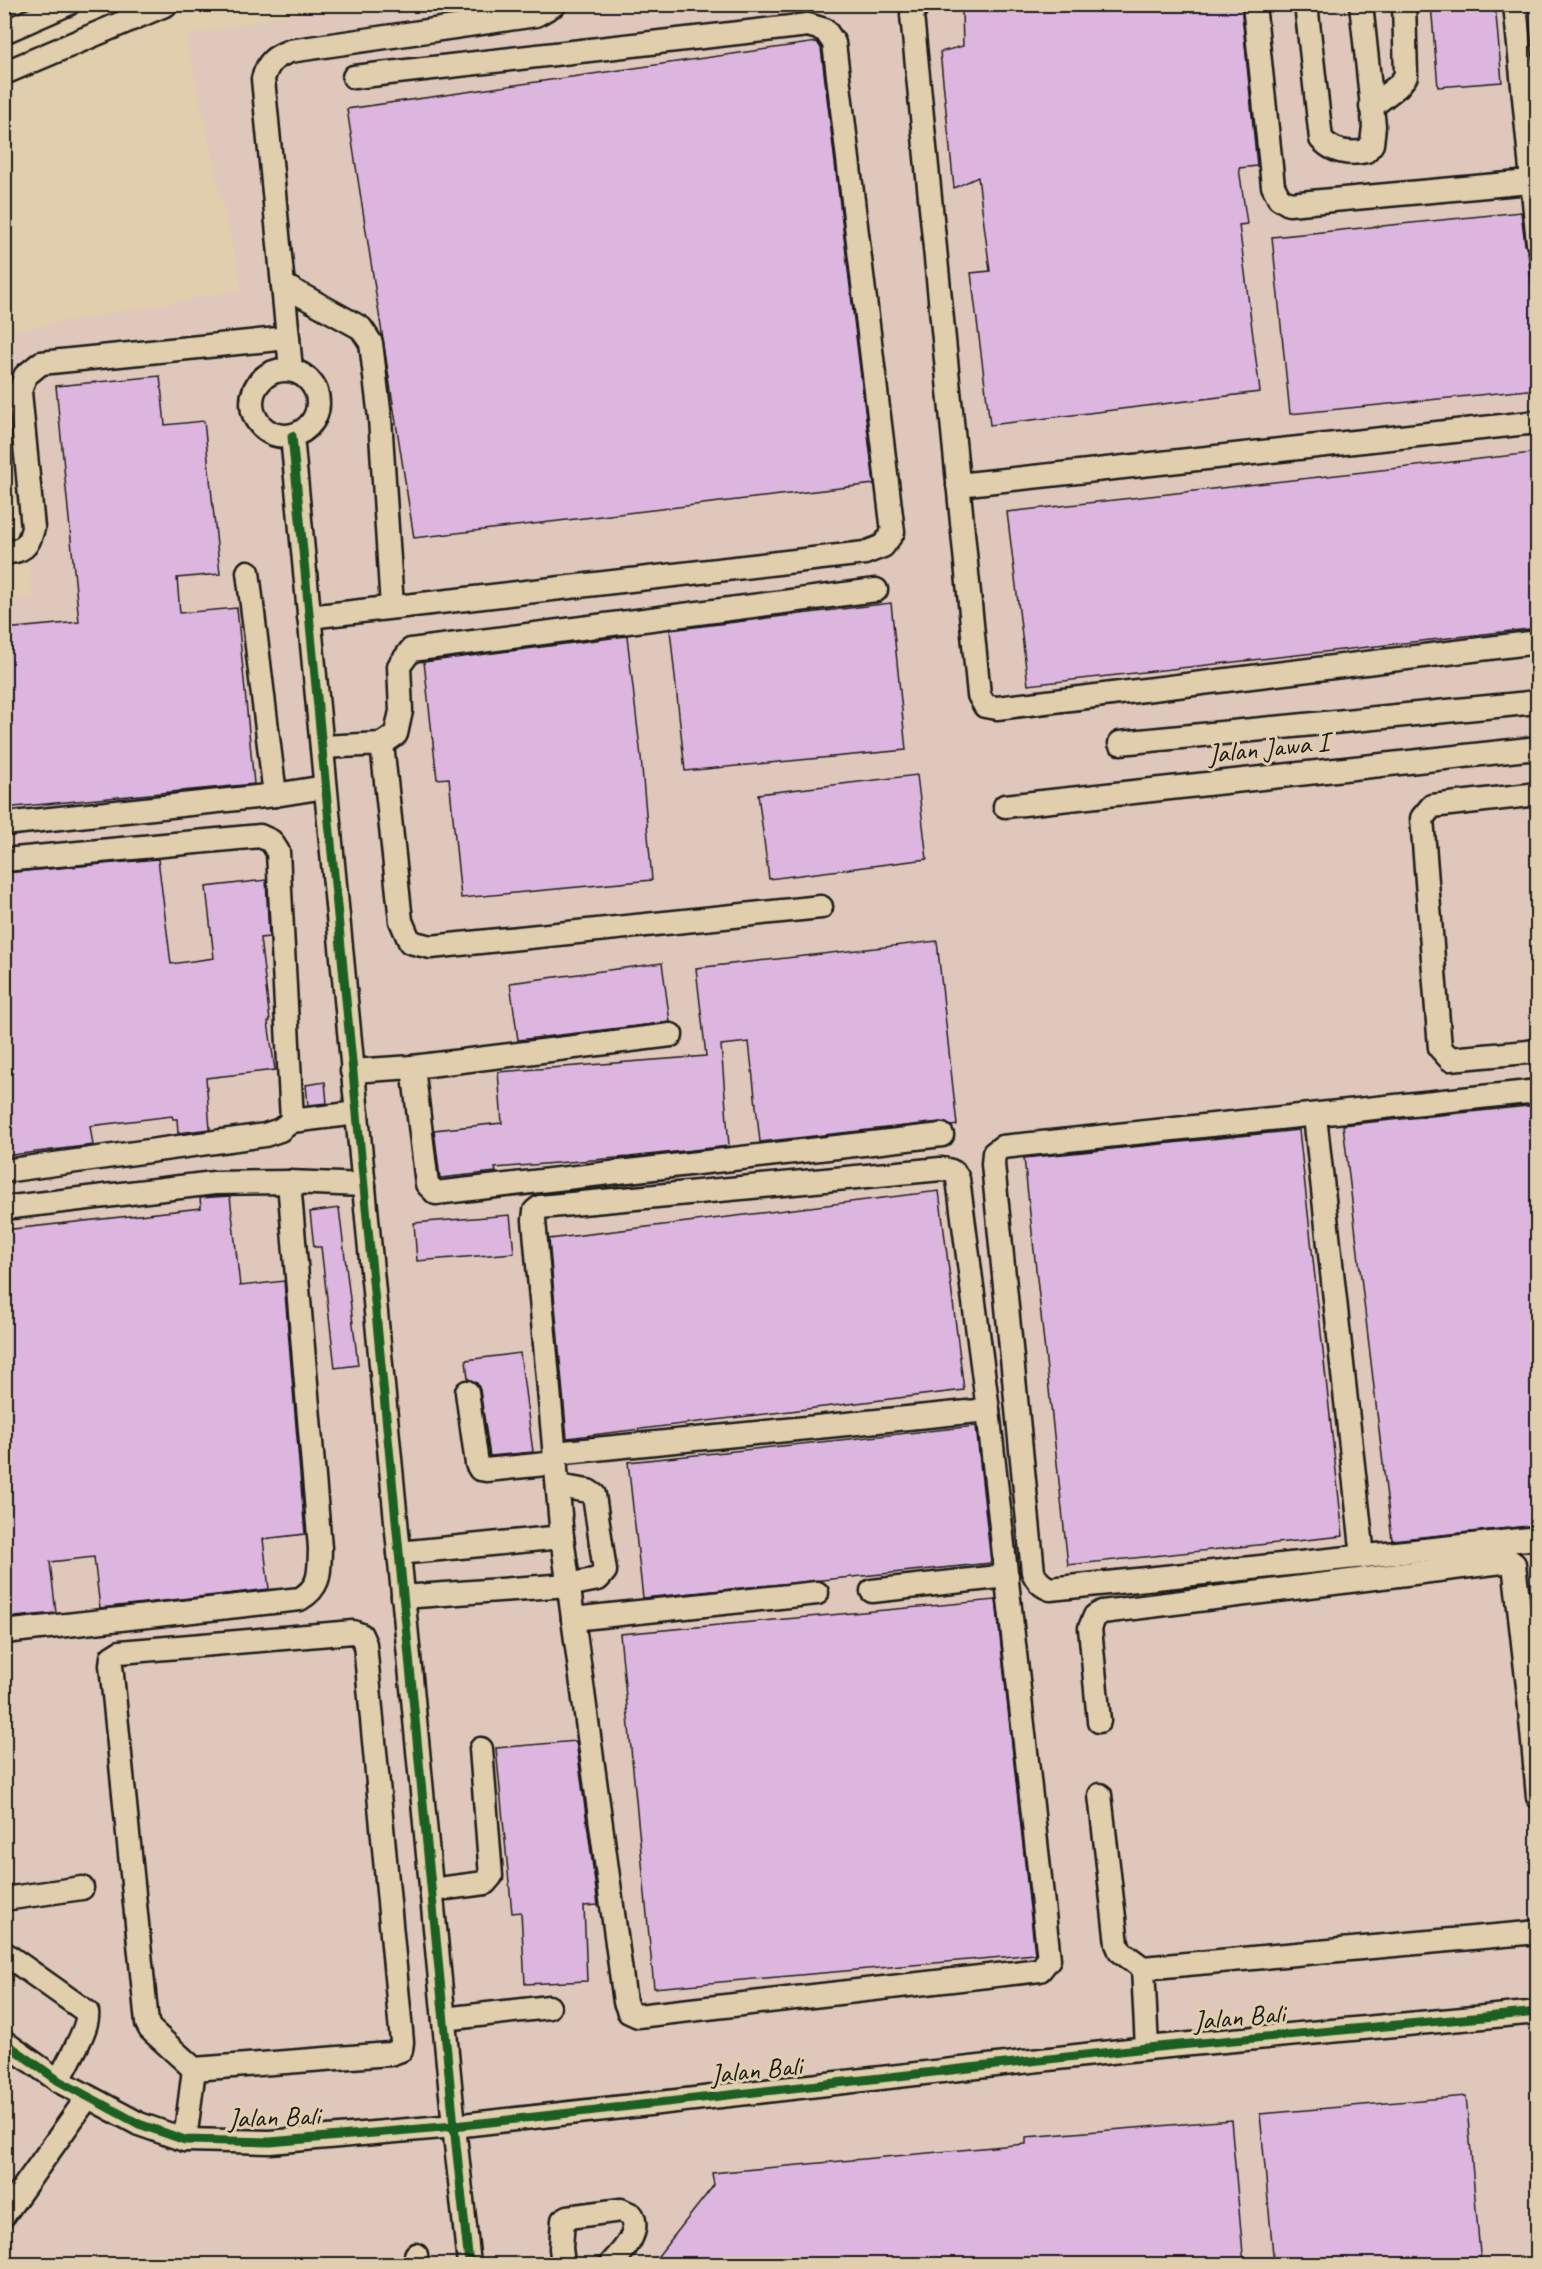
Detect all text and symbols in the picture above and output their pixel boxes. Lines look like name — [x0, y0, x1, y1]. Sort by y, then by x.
street label: Jalan Jawa I — [1204, 723, 1336, 771]
street label: Jalan Bali — [1190, 1995, 1290, 2038]
street label: Jalan Bali — [707, 2047, 807, 2092]
street label: Jalan Bali — [226, 2097, 324, 2136]

